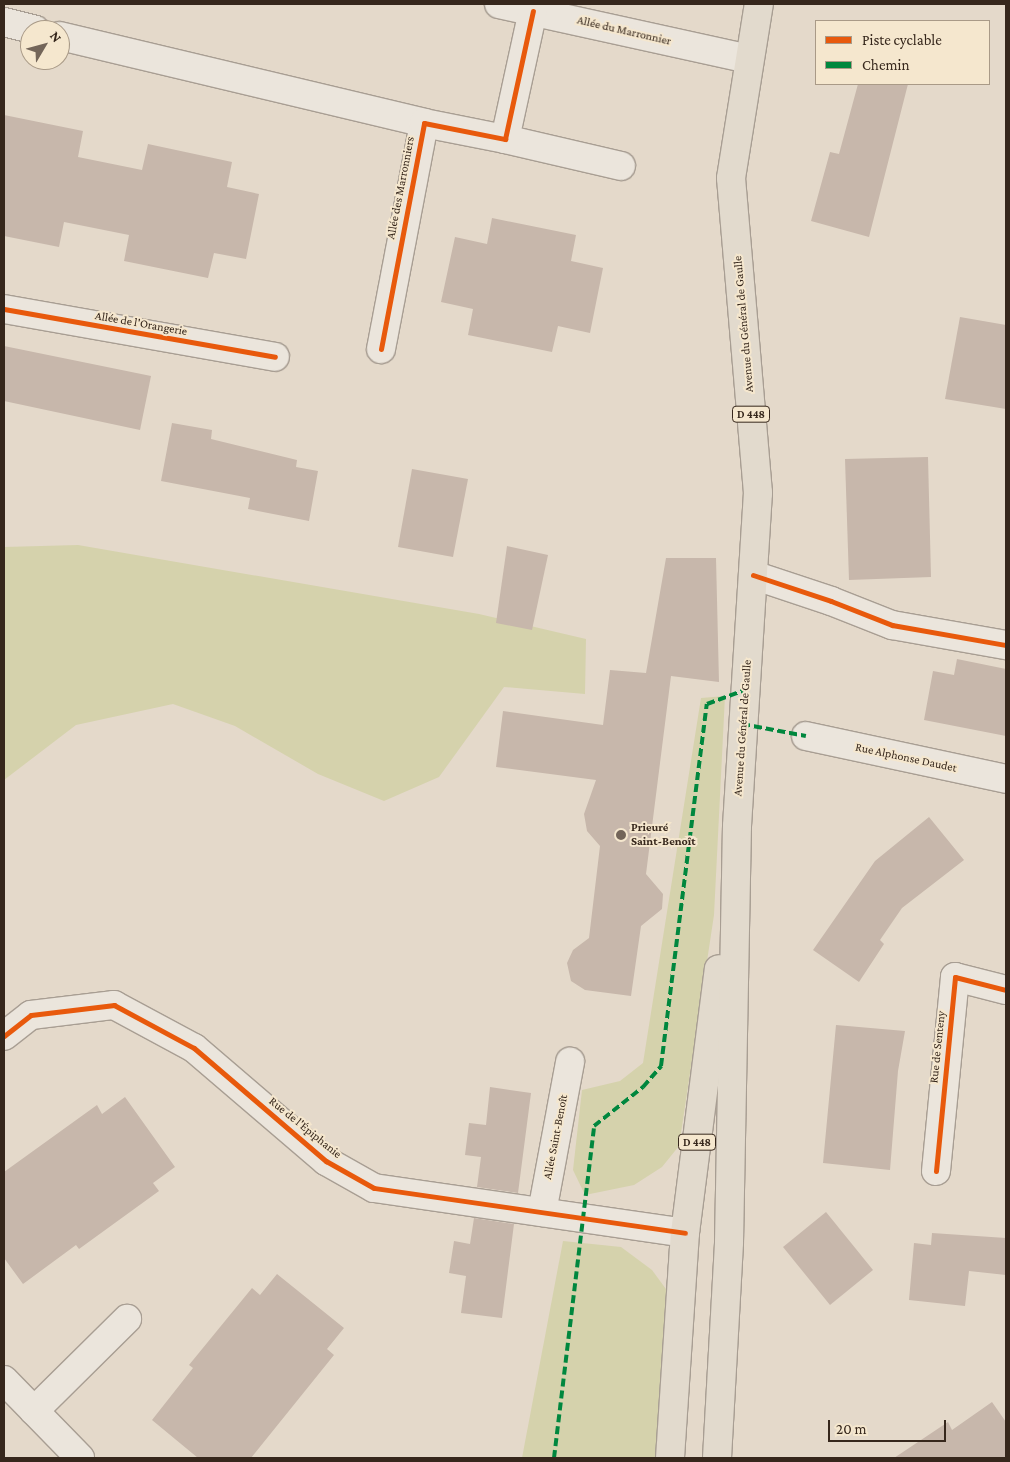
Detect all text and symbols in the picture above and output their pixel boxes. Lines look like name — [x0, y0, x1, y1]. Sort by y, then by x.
street label: Allée du Marronnier — [576, 13, 672, 49]
north arrow — [20, 20, 70, 70]
legend — [815, 20, 990, 85]
text: N — [47, 28, 65, 45]
text: Piste cyclable — [862, 32, 942, 48]
text: Chemin — [862, 57, 910, 73]
street label: Allée des Marronniers — [384, 135, 418, 241]
street label: Avenue du Général de Gaulle — [731, 255, 757, 393]
street label: Allée de l'Orangerie — [94, 309, 188, 339]
road number: D 448 — [731, 406, 771, 422]
street label: Avenue du Général de Gaulle — [731, 659, 755, 797]
street label: Rue Alphonse Daudet — [854, 740, 958, 776]
place label: Prieuré Saint-Benoît — [631, 821, 696, 849]
marker: Prieuré Saint-Benoît — [615, 829, 627, 841]
street label: Rue de Senteny — [927, 1010, 949, 1084]
street label: Allée Saint-Benoît — [541, 1093, 571, 1181]
street label: Rue de l'Épiphanie — [266, 1094, 344, 1162]
road number: D 448 — [677, 1134, 717, 1150]
scale bar — [830, 1410, 948, 1442]
text: 20 m — [836, 1421, 867, 1437]

